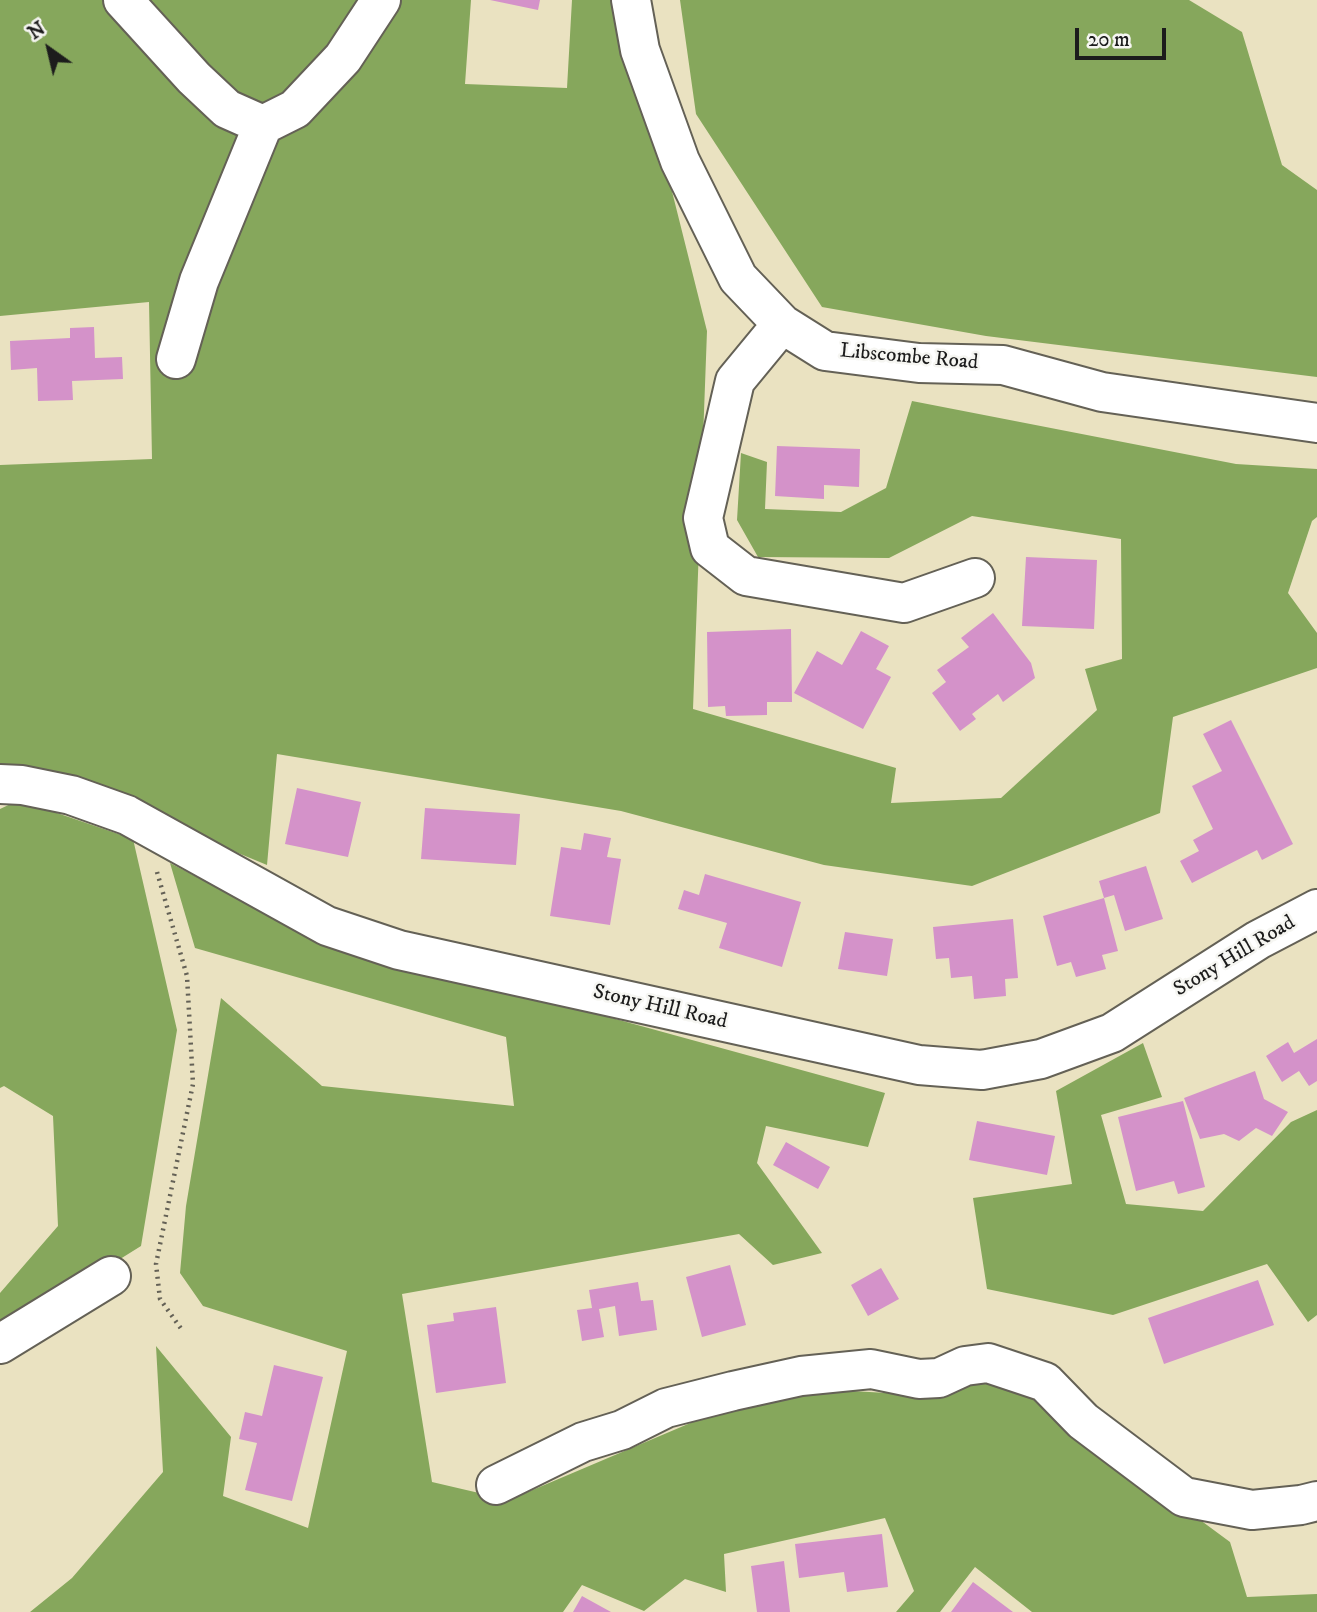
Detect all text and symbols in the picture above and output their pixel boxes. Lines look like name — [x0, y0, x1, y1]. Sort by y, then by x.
north arrow — [14, 14, 84, 84]
scale bar — [1079, 14, 1170, 58]
text: N — [24, 17, 50, 45]
text: 20 m — [1088, 27, 1130, 53]
street label: Libscombe Road — [839, 339, 979, 377]
street label: Stony Hill Road — [1170, 911, 1300, 1003]
street label: Stony Hill Road — [590, 980, 730, 1036]

